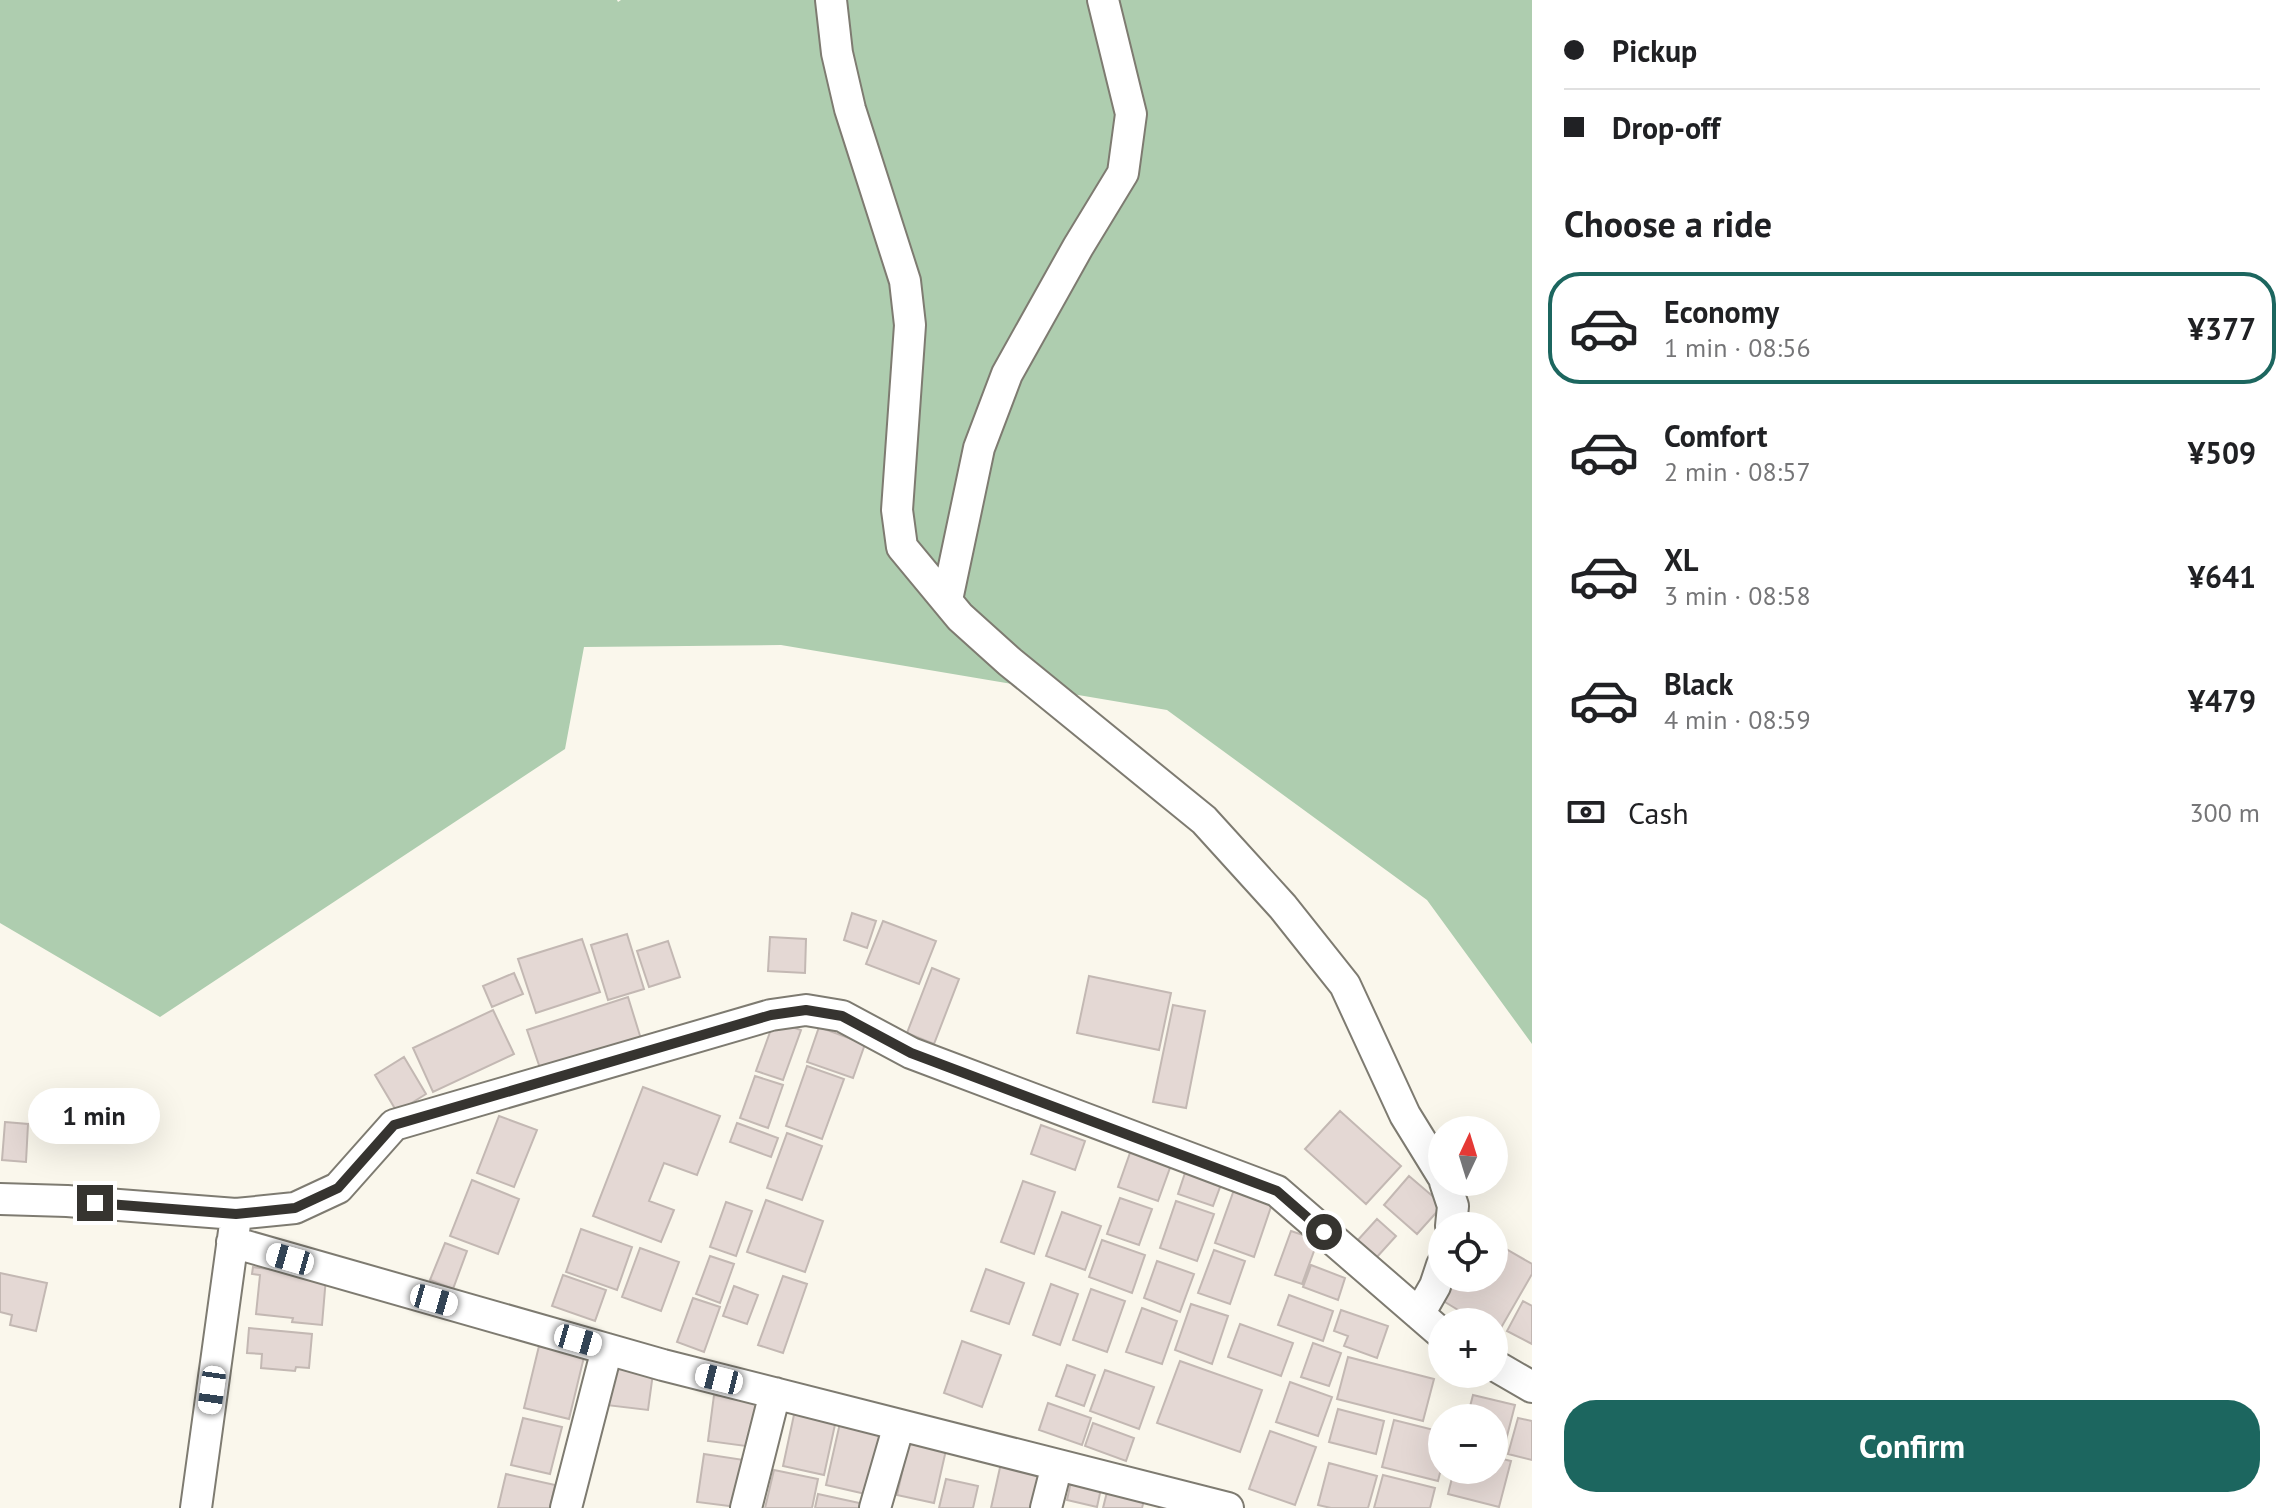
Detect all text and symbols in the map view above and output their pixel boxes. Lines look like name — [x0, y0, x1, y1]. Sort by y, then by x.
text: Pickup — [1612, 31, 1697, 70]
text: Drop-off — [1612, 108, 1720, 147]
text: Choose a ride — [1564, 200, 1772, 247]
icon: car — [1568, 292, 1640, 364]
text: Economy — [1664, 292, 1779, 331]
text: ¥377 — [2188, 309, 2256, 348]
text: 1 min · 08:56 — [1664, 331, 1811, 364]
icon: car — [1568, 416, 1640, 488]
text: Comfort — [1664, 416, 1767, 455]
text: ¥509 — [2188, 433, 2256, 472]
text: 2 min · 08:57 — [1664, 455, 1811, 488]
icon: car — [1568, 540, 1640, 612]
text: XL — [1664, 540, 1698, 579]
text: ¥641 — [2188, 557, 2256, 596]
text: 3 min · 08:58 — [1664, 579, 1811, 612]
icon: car — [1568, 664, 1640, 736]
text: Black — [1664, 664, 1733, 703]
text: ¥479 — [2188, 681, 2256, 720]
text: 4 min · 08:59 — [1664, 703, 1811, 736]
icon: cash — [1564, 790, 1608, 834]
text: Cash — [1628, 793, 1689, 832]
text: 300 m — [2189, 796, 2260, 829]
callout: 1 min — [29, 1087, 161, 1143]
text: 1 min — [62, 1099, 126, 1132]
north arrow — [1428, 1116, 1508, 1196]
map controls — [1428, 1116, 1508, 1484]
route end — [77, 1185, 113, 1221]
button: locate — [1428, 1212, 1508, 1292]
route start — [1306, 1214, 1342, 1250]
car — [264, 1241, 316, 1277]
car — [408, 1282, 460, 1318]
button: + — [1428, 1308, 1508, 1388]
car — [552, 1322, 604, 1358]
car — [693, 1362, 745, 1396]
car — [197, 1365, 227, 1415]
button: Confirm — [1564, 1400, 2260, 1492]
button: − — [1428, 1404, 1508, 1484]

